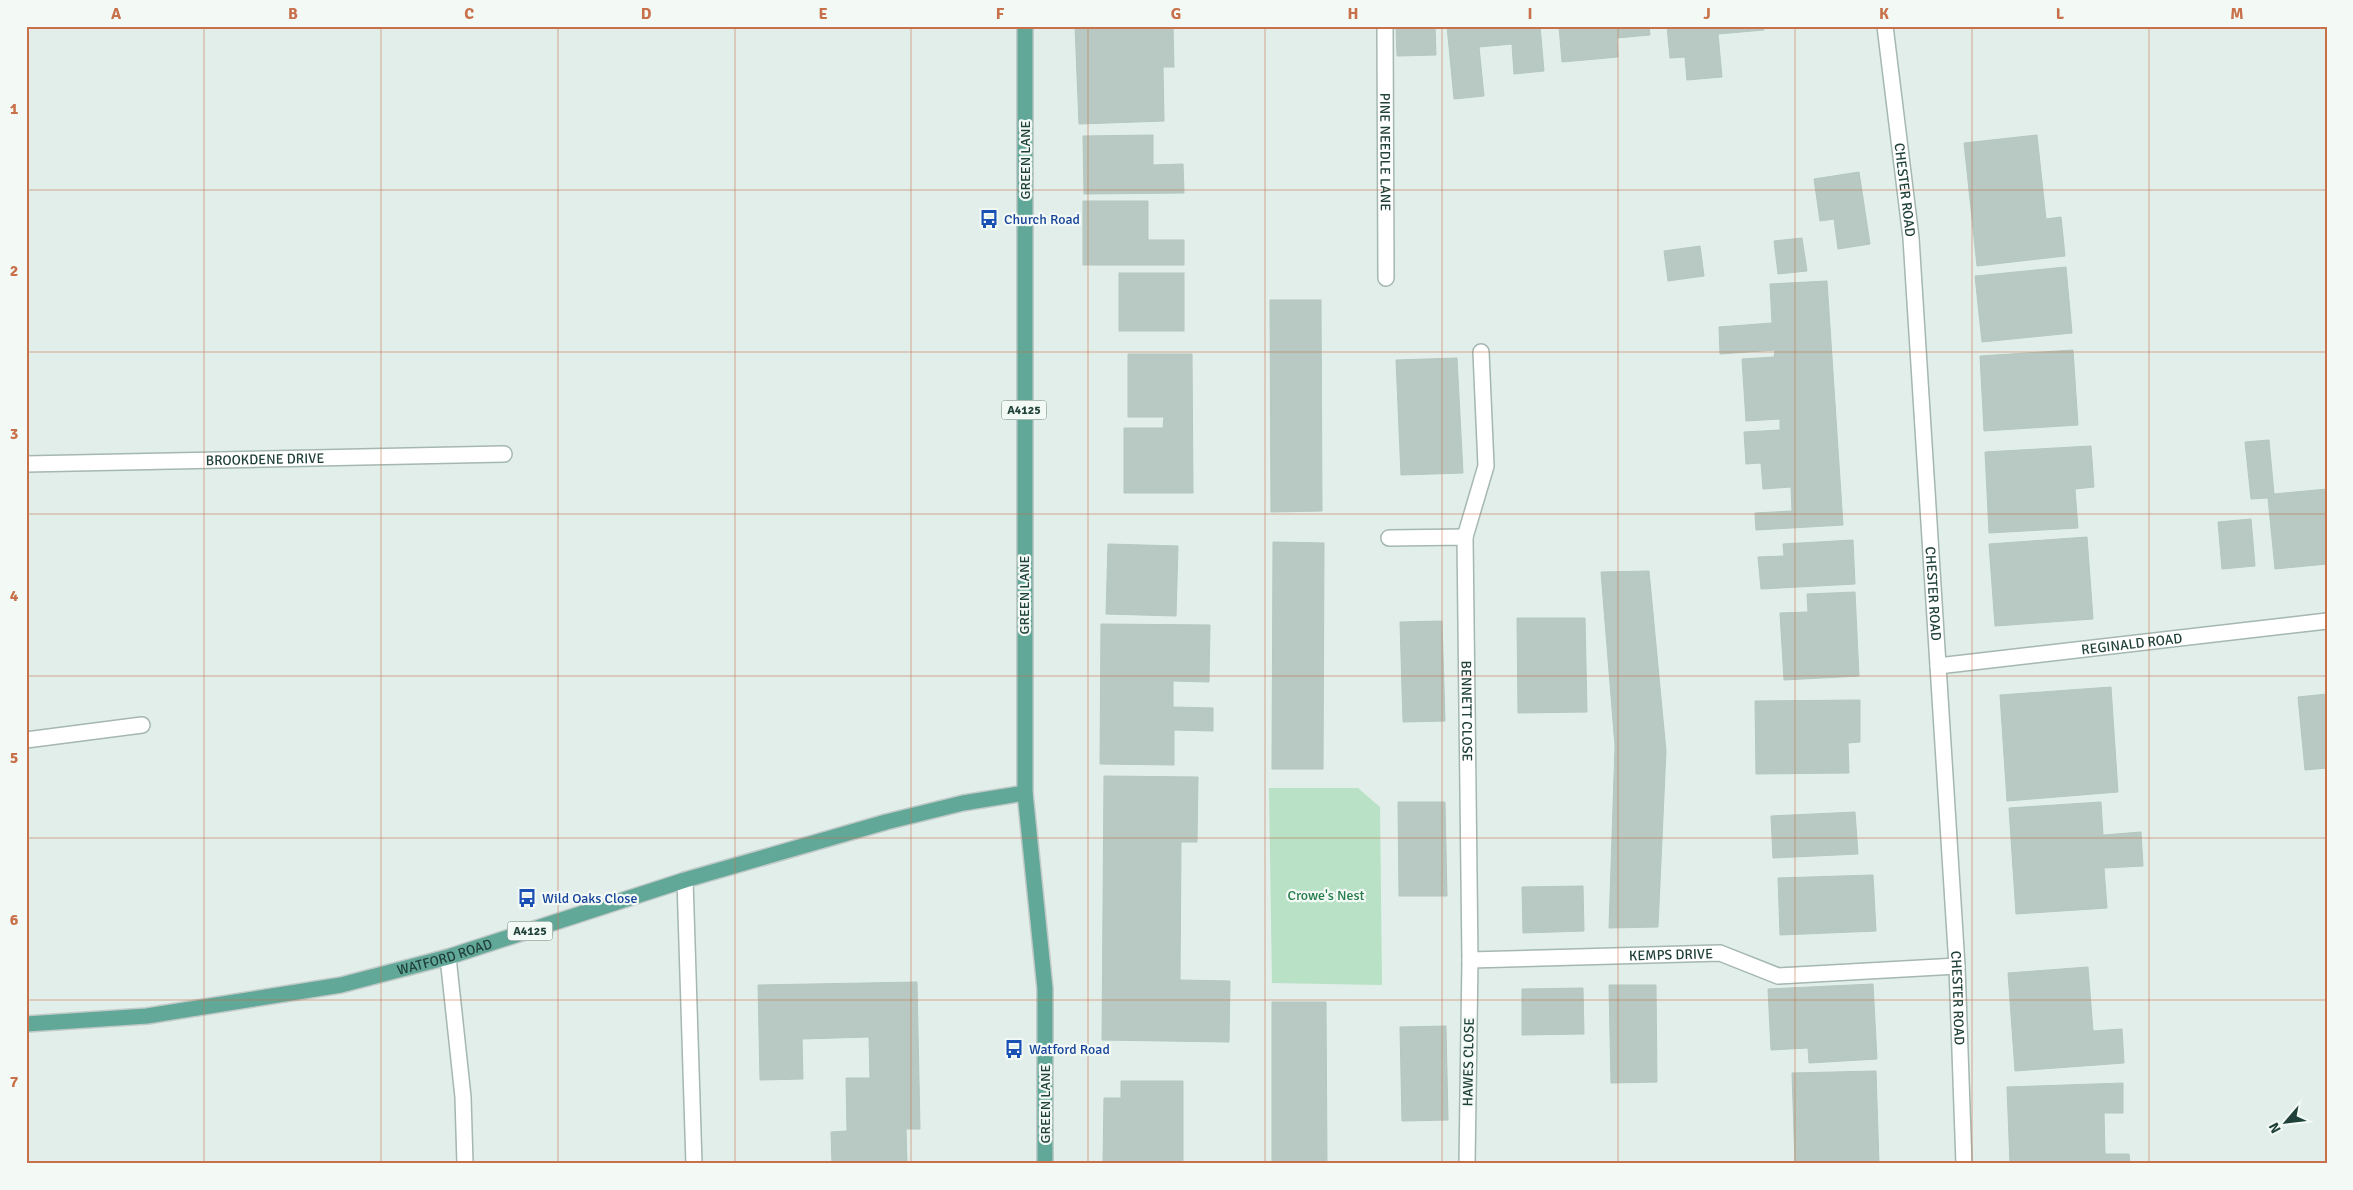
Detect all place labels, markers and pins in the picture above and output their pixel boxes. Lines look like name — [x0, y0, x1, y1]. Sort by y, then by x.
bus stop icon: Church Road — [978, 208, 1000, 230]
place label: Church Road — [1004, 211, 1080, 228]
bus stop icon: Wild Oaks Close — [516, 887, 538, 909]
place label: Wild Oaks Close — [542, 890, 637, 907]
bus stop icon: Watford Road — [1003, 1038, 1025, 1060]
place label: Watford Road — [1029, 1041, 1110, 1058]

